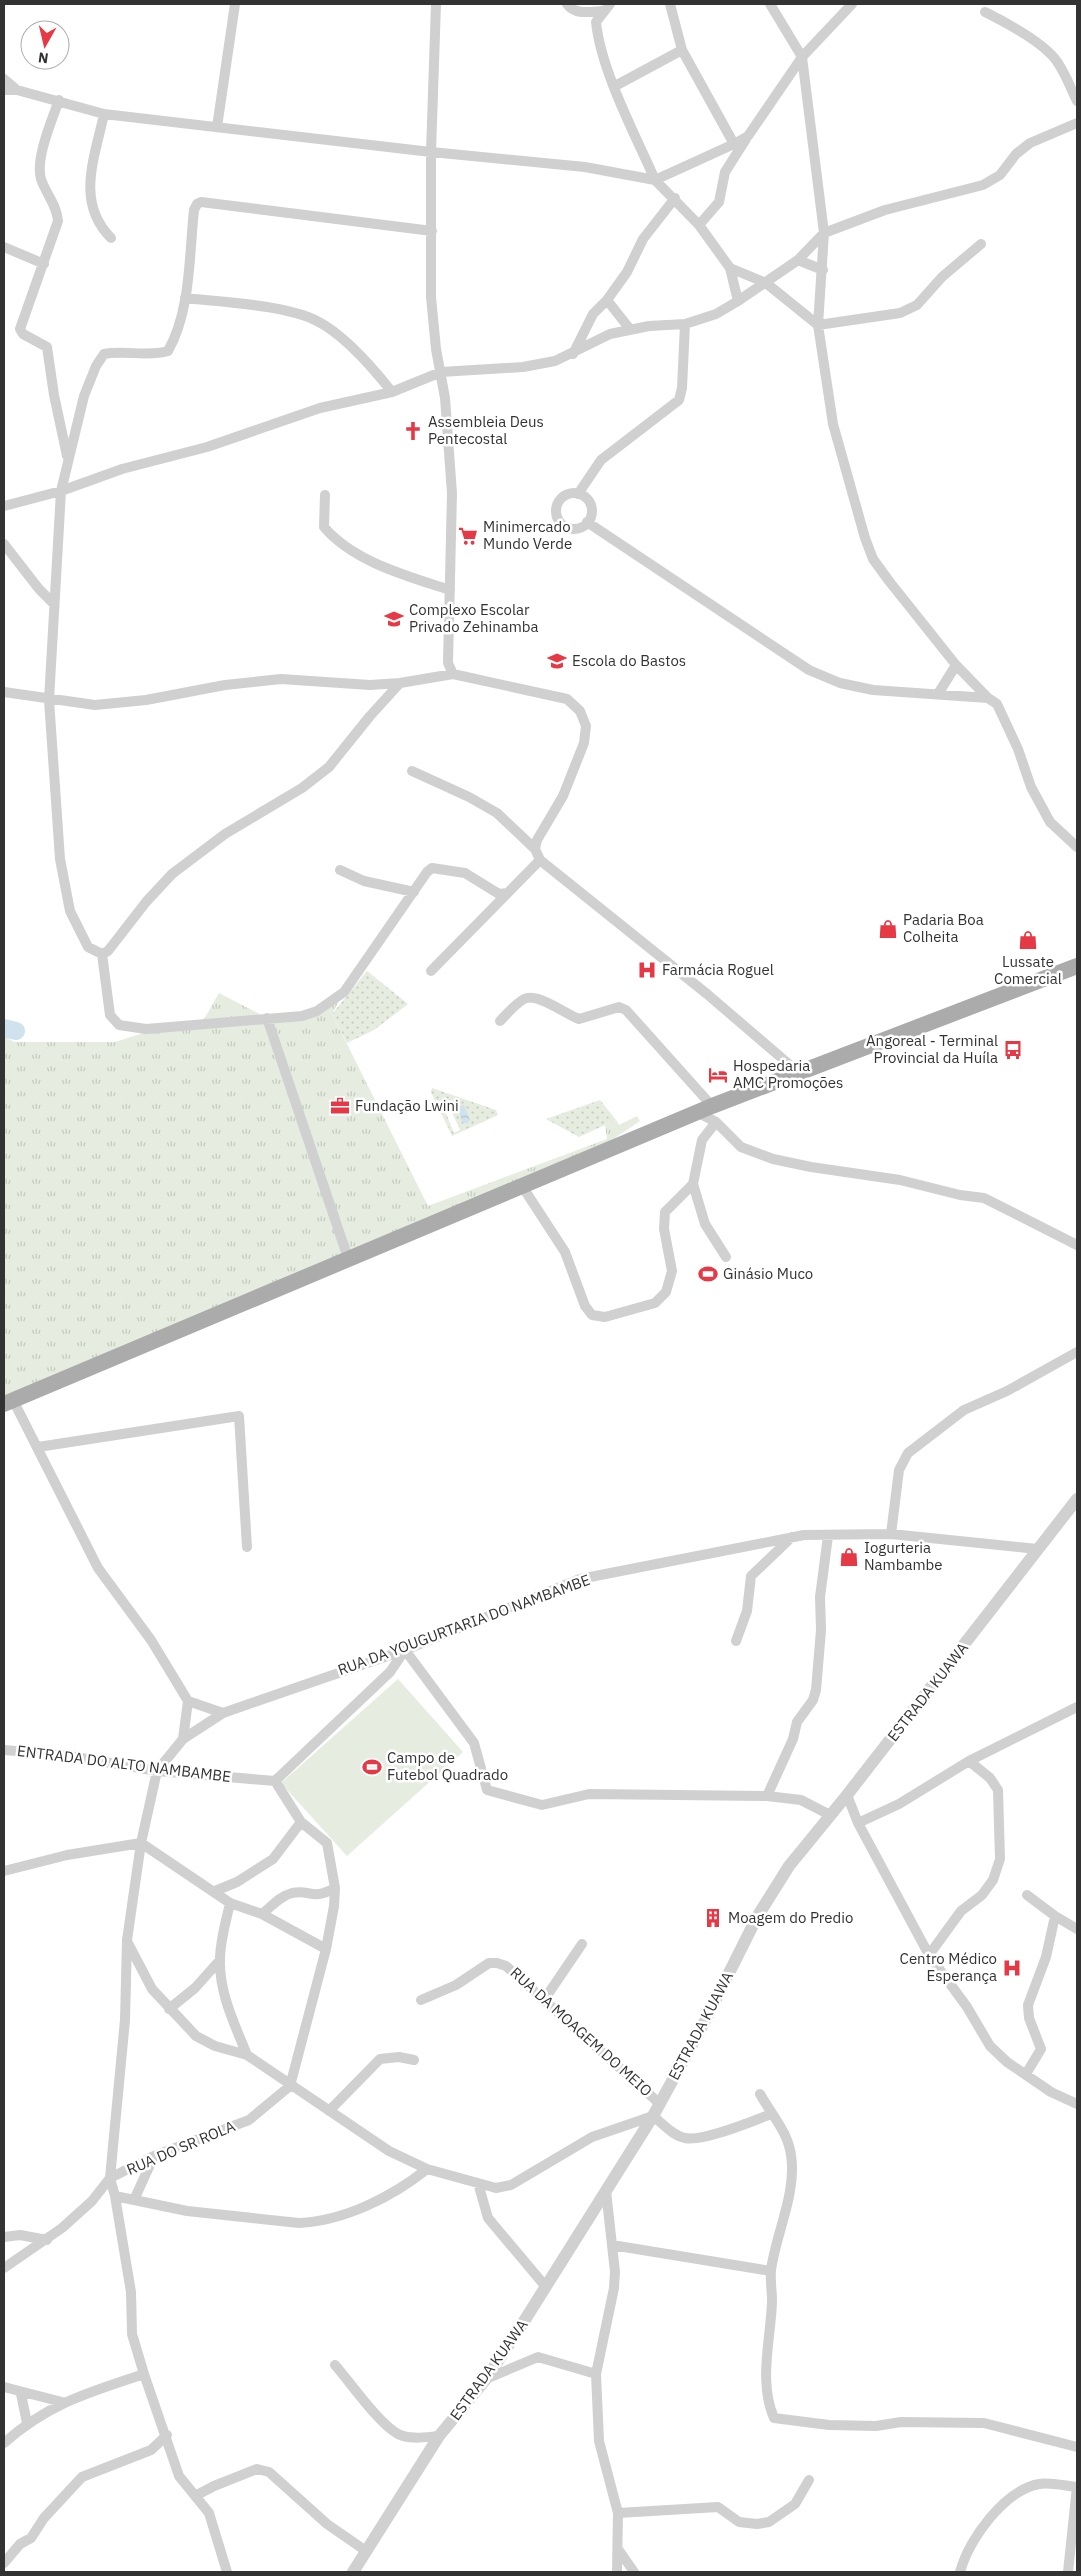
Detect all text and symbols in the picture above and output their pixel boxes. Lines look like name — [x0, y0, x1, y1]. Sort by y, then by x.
north arrow — [20, 20, 70, 70]
text: N — [37, 48, 49, 67]
place label: Assembleia Deus Pentecostal — [428, 412, 544, 448]
church icon: Assembleia Deus Pentecostal — [402, 420, 424, 442]
place label: Minimercado Mundo Verde — [483, 517, 572, 553]
supermarket icon: Minimercado Mundo Verde — [457, 525, 479, 547]
place label: Complexo Escolar Privado Zehinamba — [409, 600, 539, 636]
school or university icon: Complexo Escolar Privado Zehinamba — [383, 608, 405, 630]
school or university icon: Escola do Bastos — [546, 650, 568, 672]
place label: Escola do Bastos — [572, 651, 686, 670]
place label: Padaria Boa Colheita — [903, 910, 984, 946]
shop icon: Padaria Boa Colheita — [877, 918, 899, 940]
shop icon: Lussate Comercial — [1017, 929, 1039, 951]
place label: Lussate Comercial — [994, 952, 1062, 988]
hospital icon: Farmácia Roguel — [636, 959, 658, 981]
place label: Farmácia Roguel — [662, 960, 774, 979]
place label: Angoreal - Terminal Provincial da Huíla — [866, 1031, 998, 1067]
bus stop icon: Angoreal - Terminal Provincial da Huíla — [1002, 1039, 1024, 1061]
place label: Hospedaria AMC Promoções — [733, 1056, 843, 1092]
hotel icon: Hospedaria AMC Promoções — [707, 1064, 729, 1086]
office icon: Fundação Lwini — [329, 1095, 351, 1117]
place label: Fundação Lwini — [355, 1096, 459, 1115]
sports icon: Ginásio Muco — [697, 1263, 719, 1285]
place label: Ginásio Muco — [723, 1264, 813, 1283]
place label: Iogurteria Nambambe — [864, 1538, 942, 1574]
shop icon: Iogurteria Nambambe — [838, 1546, 860, 1568]
street label: RUA DA YOUGURTARIA DO NAMBAMBE — [335, 1570, 593, 1679]
street label: ESTRADA KUAWA — [883, 1638, 972, 1745]
street label: ENTRADA DO ALTO NAMBAMBE — [16, 1741, 232, 1786]
place label: Campo de Futebol Quadrado — [387, 1748, 508, 1784]
sports icon: Campo de Futebol Quadrado — [361, 1756, 383, 1778]
building icon: Moagem do Predio — [702, 1907, 724, 1929]
place label: Moagem do Predio — [728, 1908, 853, 1927]
place label: Centro Médico Esperança — [900, 1949, 997, 1985]
hospital icon: Centro Médico Esperança — [1001, 1957, 1023, 1979]
street label: RUA DA MOAGEM DO MEIO — [507, 1963, 656, 2100]
street label: ESTRADA KUAWA — [664, 1968, 737, 2083]
street label: RUA DO SR ROLA — [124, 2116, 238, 2179]
street label: ESTRADA KUAWA — [446, 2315, 532, 2424]

